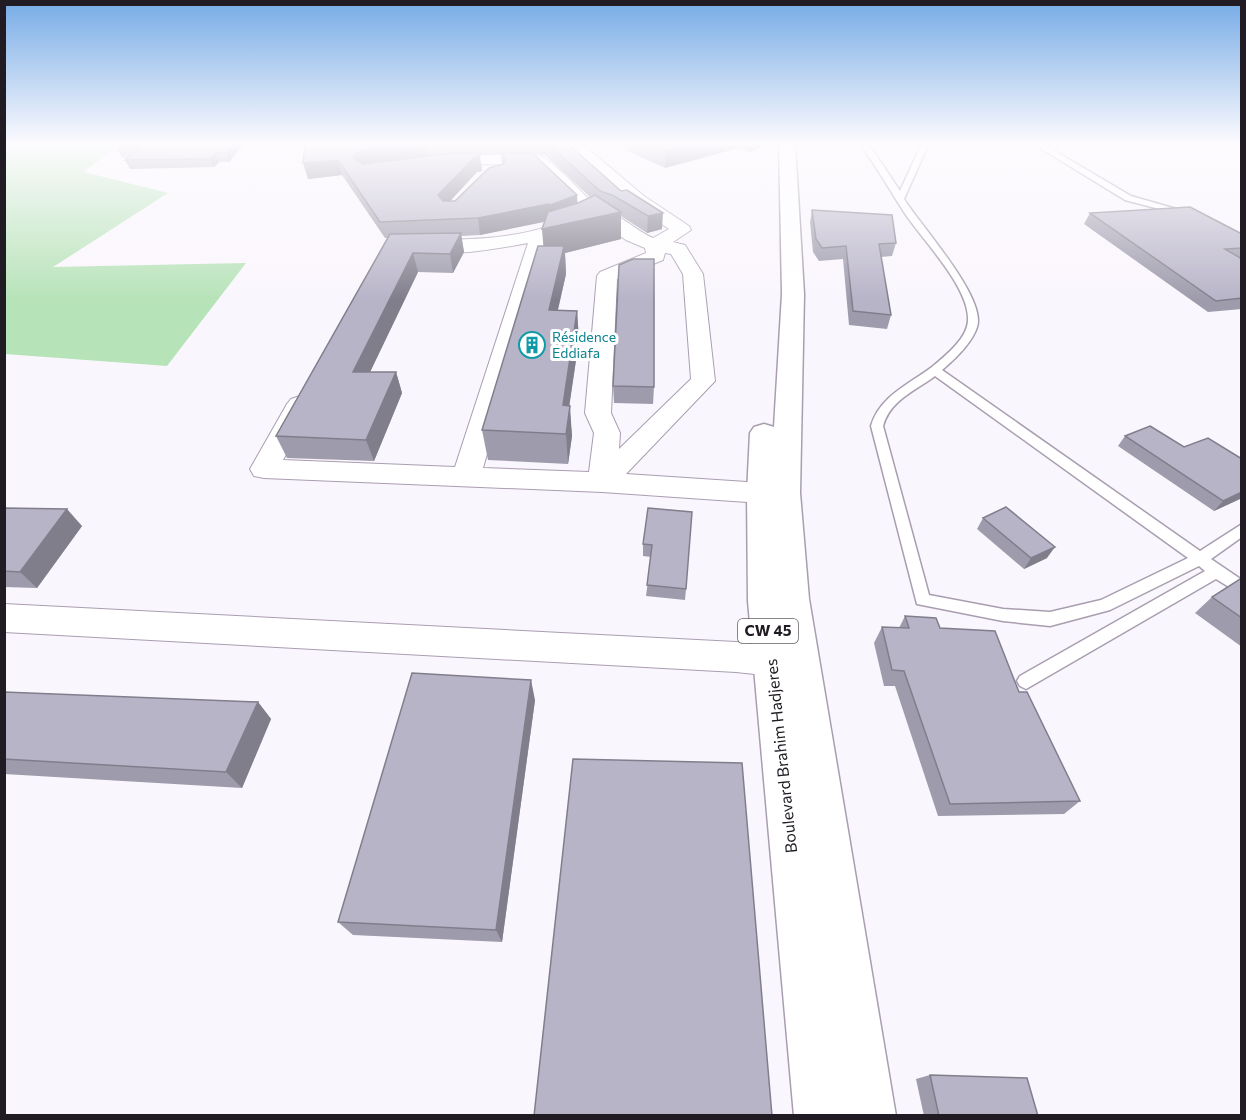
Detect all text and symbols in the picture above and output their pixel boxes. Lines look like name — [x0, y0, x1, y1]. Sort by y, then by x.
place label: Résidence Eddiafa — [552, 328, 616, 361]
building icon: Résidence Eddiafa — [517, 330, 547, 360]
road number: CW 45 — [738, 619, 798, 643]
street label: Boulevard Brahim Hadjeres — [761, 658, 800, 854]

